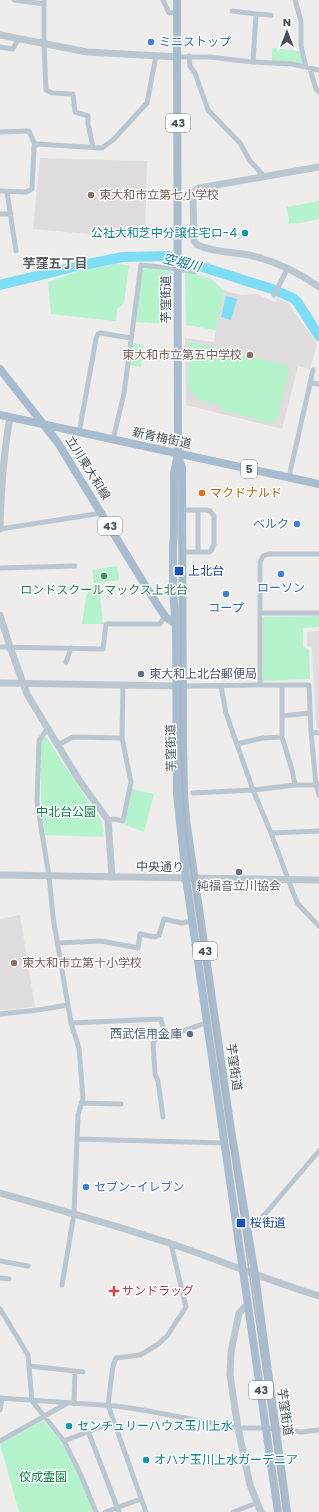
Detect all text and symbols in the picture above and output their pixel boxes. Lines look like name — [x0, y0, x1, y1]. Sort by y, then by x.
north arrow — [267, 12, 307, 52]
text: N — [283, 14, 291, 30]
place label: ミニストップ — [159, 33, 231, 50]
marker: ミニストップ — [146, 37, 156, 47]
road number: 43 — [166, 114, 190, 132]
place label: 東大和市立第七小学校 — [99, 186, 219, 203]
marker: 東大和市立第七小学校 — [86, 190, 96, 200]
place label: 公社大和芝中分譲住宅ロ-4 — [91, 224, 237, 241]
marker: 公社大和芝中分譲住宅ロ-4 — [240, 228, 250, 238]
water label: 空堀川 — [161, 249, 205, 277]
district label: 芋窪五丁目 — [22, 254, 88, 273]
street label: 芋窪街道 — [157, 275, 174, 323]
place label: 東大和市立第五中学校 — [122, 346, 242, 363]
marker: 東大和市立第五中学校 — [245, 350, 255, 360]
street label: 新青梅街道 — [131, 423, 193, 452]
street label: 立川東大和線 — [62, 433, 115, 503]
road number: 5 — [241, 460, 257, 478]
place label: マクドナルド — [210, 484, 282, 501]
marker: マクドナルド — [197, 488, 207, 498]
place label: ベルク — [253, 515, 289, 532]
road number: 43 — [98, 517, 122, 535]
marker: ベルク — [292, 519, 302, 529]
place label: 上北台 — [188, 562, 224, 579]
marker: 上北台 — [173, 565, 185, 577]
marker: ローソン — [276, 569, 286, 579]
marker: ロンドスクールマックス上北台 — [99, 571, 109, 581]
place label: ローソン — [257, 579, 305, 596]
place label: ロンドスクールマックス上北台 — [20, 581, 188, 598]
marker: コープ — [221, 589, 231, 599]
place label: コープ — [208, 599, 244, 616]
place label: 東大和上北台郵便局 — [149, 665, 257, 682]
marker: 東大和上北台郵便局 — [136, 669, 146, 679]
street label: 芋窪街道 — [162, 724, 179, 772]
park label: 中北台公園 — [36, 803, 96, 820]
street label: 中央通り — [136, 858, 184, 875]
marker: 純福音立川協会 — [234, 867, 244, 877]
place label: 純福音立川協会 — [197, 877, 281, 894]
road number: 43 — [193, 942, 217, 960]
place label: 東大和市立第十小学校 — [22, 954, 142, 971]
marker: 東大和市立第十小学校 — [9, 958, 19, 968]
place label: 西武信用金庫 — [110, 1025, 182, 1042]
marker: 西武信用金庫 — [185, 1029, 195, 1039]
street label: 芋窪街道 — [223, 1042, 246, 1092]
place label: セブン-イレブン — [94, 1178, 185, 1195]
marker: セブン-イレブン — [81, 1182, 91, 1192]
place label: 桜街道 — [250, 1214, 286, 1231]
marker: 桜街道 — [235, 1217, 247, 1229]
place label: サンドラッグ — [122, 1282, 194, 1299]
marker: サンドラッグ — [109, 1286, 119, 1296]
road number: 43 — [249, 1381, 273, 1399]
street label: 芋窪街道 — [274, 1387, 297, 1437]
place label: センチュリーハウス玉川上水 — [77, 1417, 233, 1434]
marker: センチュリーハウス玉川上水 — [64, 1421, 74, 1431]
place label: オハナ玉川上水ガーデニア — [154, 1451, 298, 1468]
marker: オハナ玉川上水ガーデニア — [141, 1455, 151, 1465]
park label: 佼成霊園 — [19, 1468, 67, 1485]

